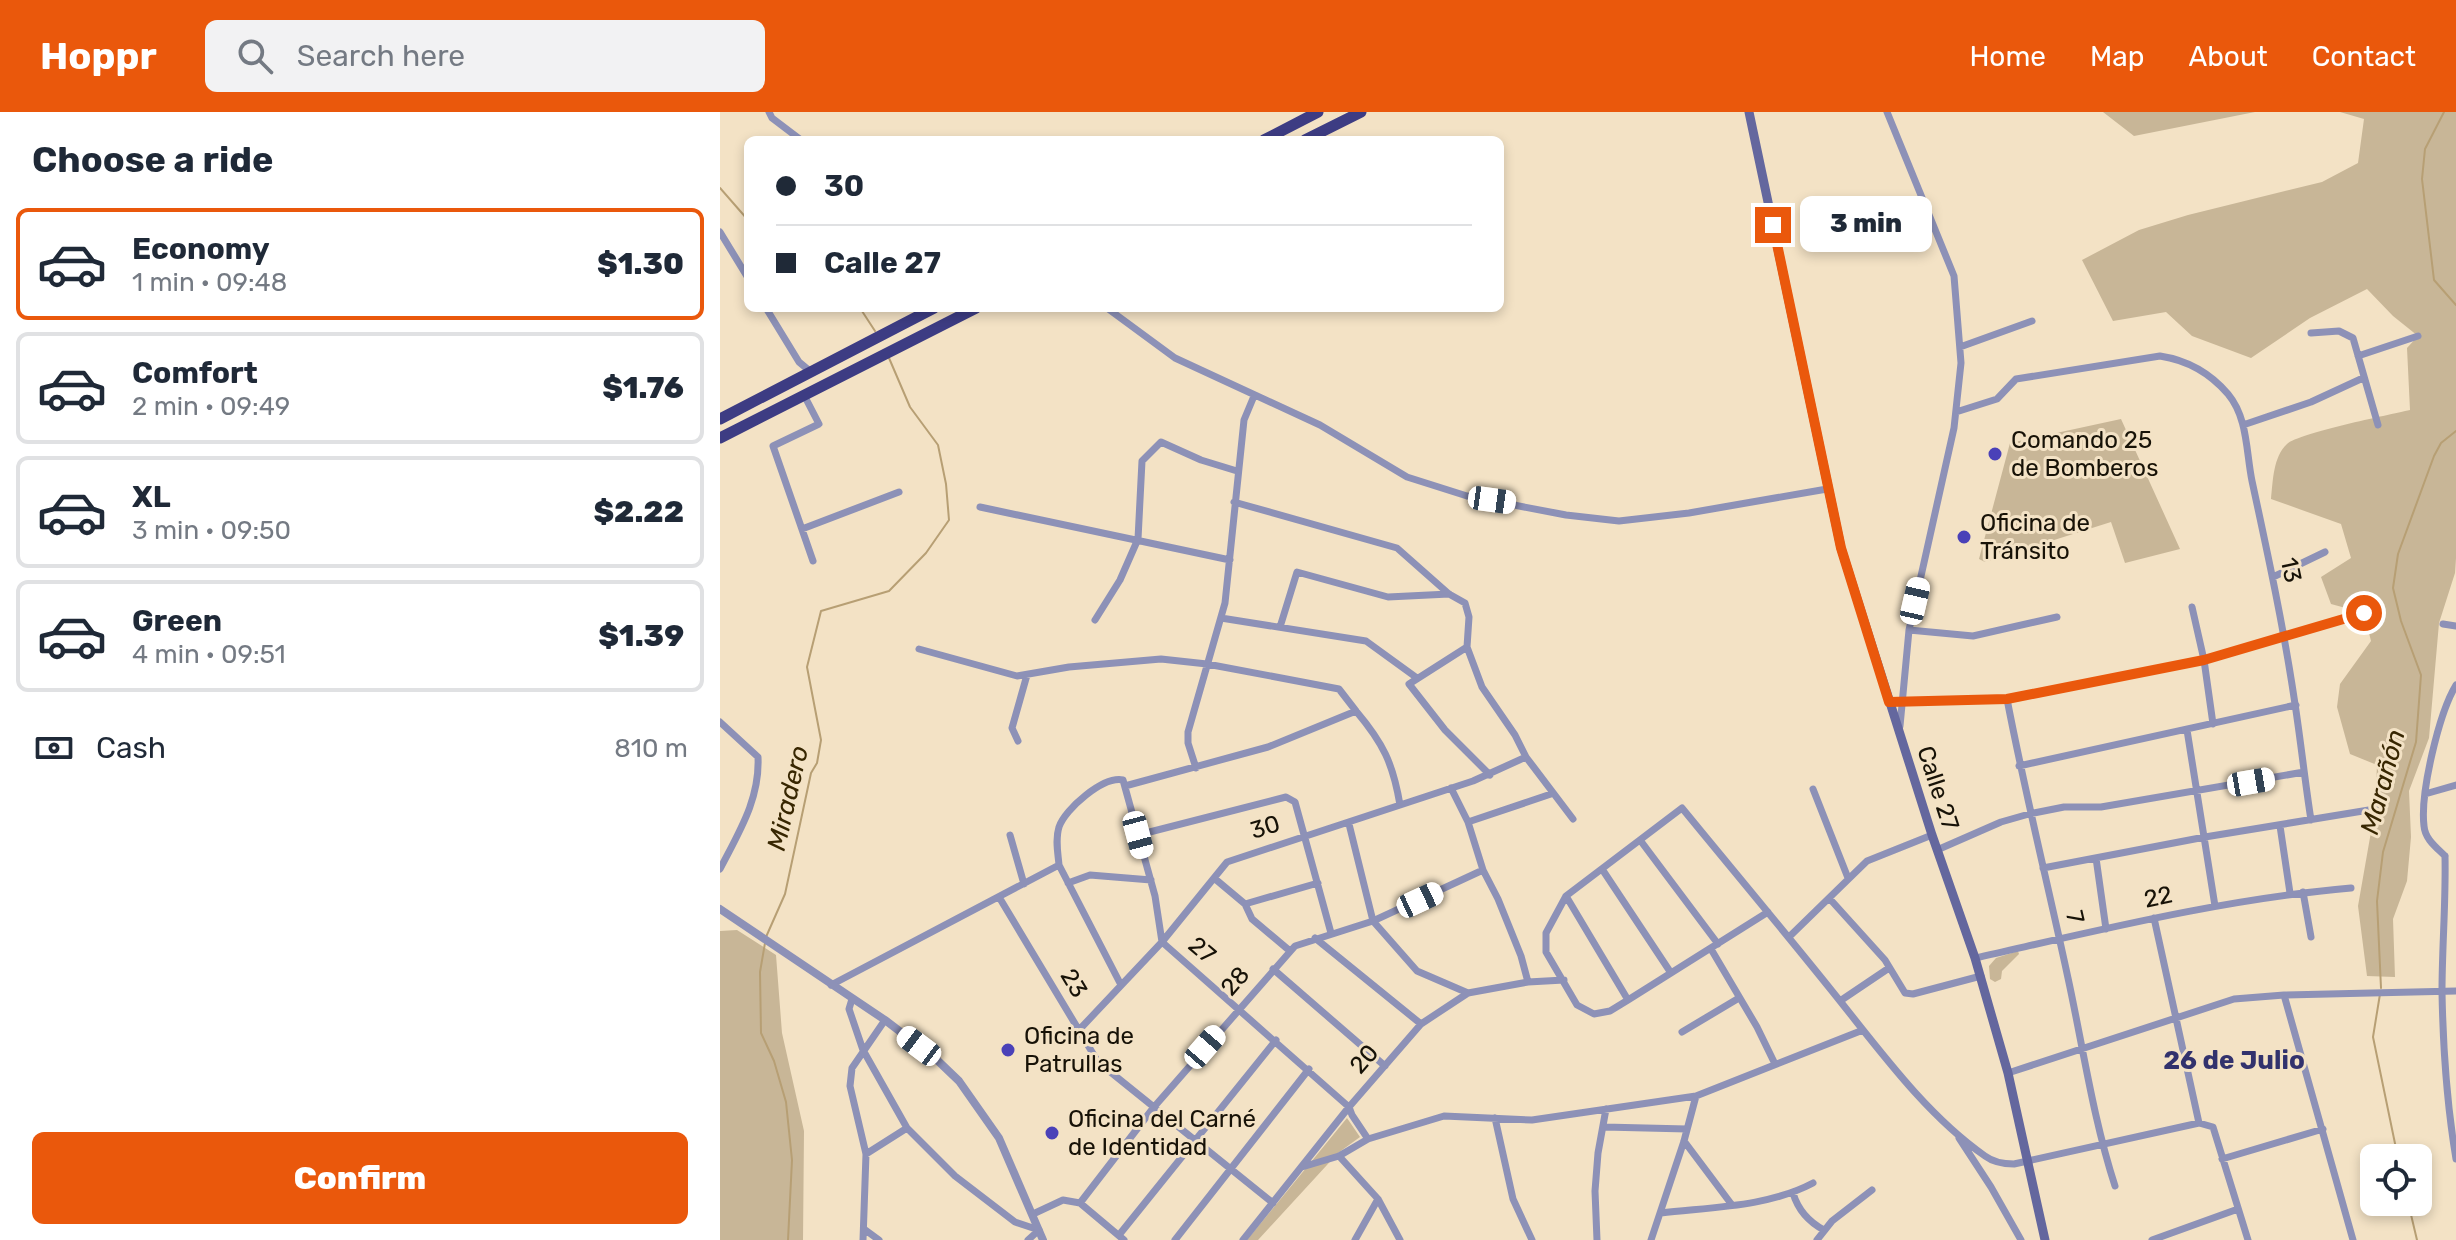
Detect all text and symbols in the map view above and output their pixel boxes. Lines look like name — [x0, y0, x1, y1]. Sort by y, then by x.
search box — [205, 20, 765, 92]
text: Hoppr — [40, 33, 157, 79]
icon: search — [233, 34, 277, 78]
text: Search here — [297, 38, 465, 74]
text: Home — [1969, 40, 2046, 73]
text: Map — [2090, 40, 2144, 73]
text: About — [2188, 40, 2268, 73]
text: Contact — [2312, 40, 2416, 73]
text: Choose a ride — [32, 138, 273, 181]
text: 30 — [824, 168, 864, 204]
callout: 3 min — [1801, 197, 1933, 253]
route end — [1755, 207, 1791, 243]
text: 3 min — [1830, 208, 1902, 239]
icon: car — [36, 228, 108, 300]
text: Economy — [132, 231, 270, 267]
text: Calle 27 — [824, 245, 941, 281]
text: $1.30 — [597, 246, 684, 282]
text: 1 min · 09:48 — [132, 267, 287, 298]
icon: car — [36, 352, 108, 424]
text: Comfort — [132, 355, 258, 391]
text: $1.76 — [602, 370, 684, 406]
text: 2 min · 09:49 — [132, 391, 290, 422]
place label: Comando 25 de Bomberos — [2011, 426, 2158, 482]
marker: Comando 25 de Bomberos — [1986, 445, 2004, 463]
icon: car — [36, 476, 108, 548]
text: XL — [132, 479, 171, 515]
car — [1467, 485, 1517, 515]
text: $2.22 — [593, 494, 684, 530]
place label: Oficina de Tránsito — [1980, 509, 2090, 565]
text: 3 min · 09:50 — [132, 515, 291, 546]
marker: Oficina de Tránsito — [1955, 528, 1973, 546]
street label: 13 — [2275, 555, 2307, 585]
car — [1898, 575, 1932, 627]
route start — [2346, 595, 2382, 631]
icon: car — [36, 600, 108, 672]
text: Green — [132, 603, 222, 639]
text: $1.39 — [598, 618, 684, 654]
text: 4 min · 09:51 — [132, 639, 286, 670]
icon: cash — [32, 726, 76, 770]
water label: Marañón — [2354, 726, 2412, 838]
text: Cash — [96, 730, 166, 766]
text: 810 m — [614, 733, 688, 764]
water label: Miradero — [761, 742, 815, 854]
street label: Calle 27 — [1911, 742, 1965, 834]
car — [2225, 766, 2277, 798]
car — [1120, 809, 1156, 861]
street label: 30 — [1247, 809, 1283, 845]
car — [1393, 879, 1447, 921]
street label: 22 — [2141, 880, 2175, 914]
street label: 7 — [2060, 908, 2090, 926]
street label: 27 — [1183, 931, 1221, 969]
street label: 28 — [1215, 961, 1255, 1001]
street label: 23 — [1055, 964, 1093, 1002]
car — [1180, 1021, 1230, 1073]
car — [893, 1022, 945, 1070]
place label: Oficina de Patrullas — [1024, 1022, 1134, 1078]
street label: 20 — [1344, 1039, 1384, 1079]
marker: Oficina de Patrullas — [999, 1041, 1017, 1059]
district label: 26 de Julio — [2163, 1045, 2305, 1076]
place label: Oficina del Carné de Identidad — [1068, 1105, 1256, 1161]
marker: Oficina del Carné de Identidad — [1043, 1124, 1061, 1142]
button: Confirm — [32, 1132, 688, 1224]
map controls — [2360, 1144, 2432, 1216]
button: locate — [2360, 1144, 2432, 1216]

